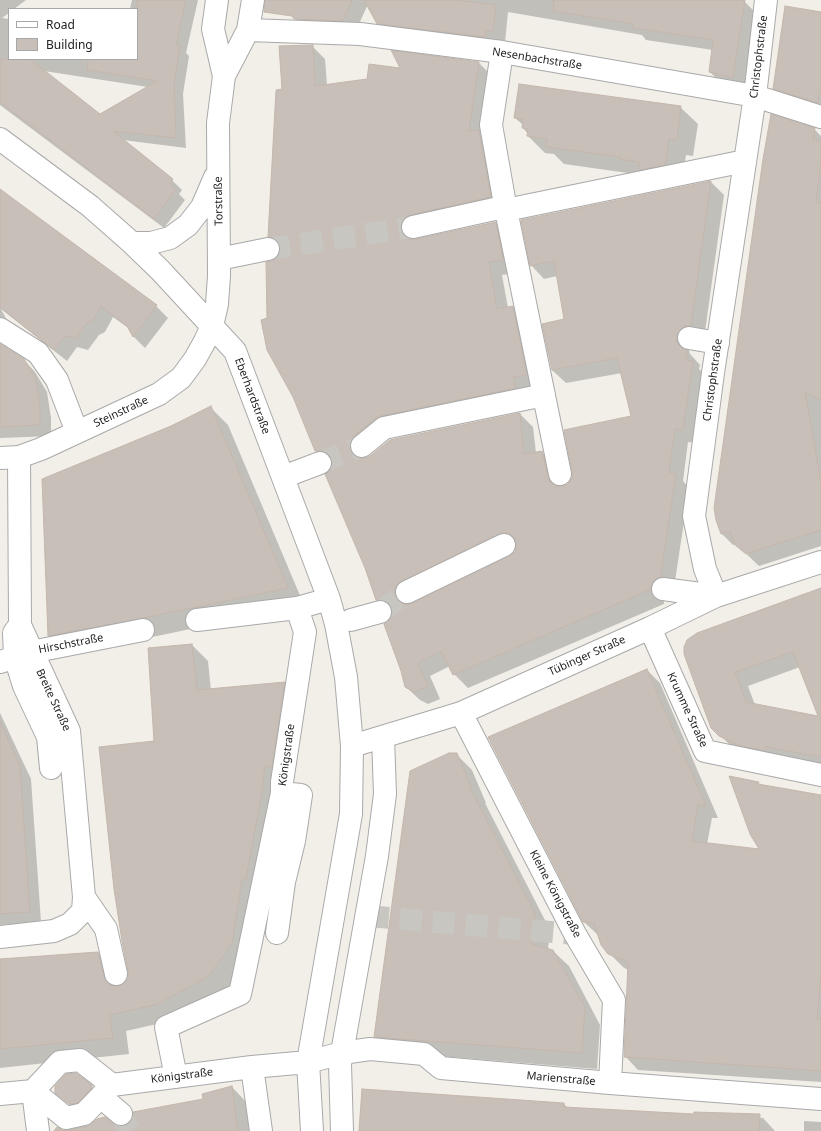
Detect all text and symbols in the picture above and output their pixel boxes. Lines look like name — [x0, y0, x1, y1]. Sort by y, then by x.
legend — [8, 8, 138, 60]
street label: Christophstraße — [747, 15, 771, 99]
text: Road — [46, 16, 75, 33]
text: Building — [46, 36, 93, 53]
street label: Nesenbachstraße — [491, 45, 583, 73]
street label: Torstraße — [212, 176, 226, 226]
street label: Christophstraße — [701, 338, 725, 422]
street label: Eberhardstraße — [231, 356, 273, 436]
street label: Steinstraße — [92, 394, 150, 430]
street label: Hirschstraße — [37, 631, 105, 657]
street label: Tübinger Straße — [547, 633, 627, 679]
street label: Breite Straße — [33, 667, 73, 733]
street label: Krumme Straße — [664, 670, 710, 750]
street label: Königstraße — [276, 723, 298, 787]
street label: Kleine Königstraße — [526, 848, 584, 940]
street label: Königstraße — [150, 1066, 214, 1086]
street label: Marienstraße — [526, 1069, 596, 1089]

